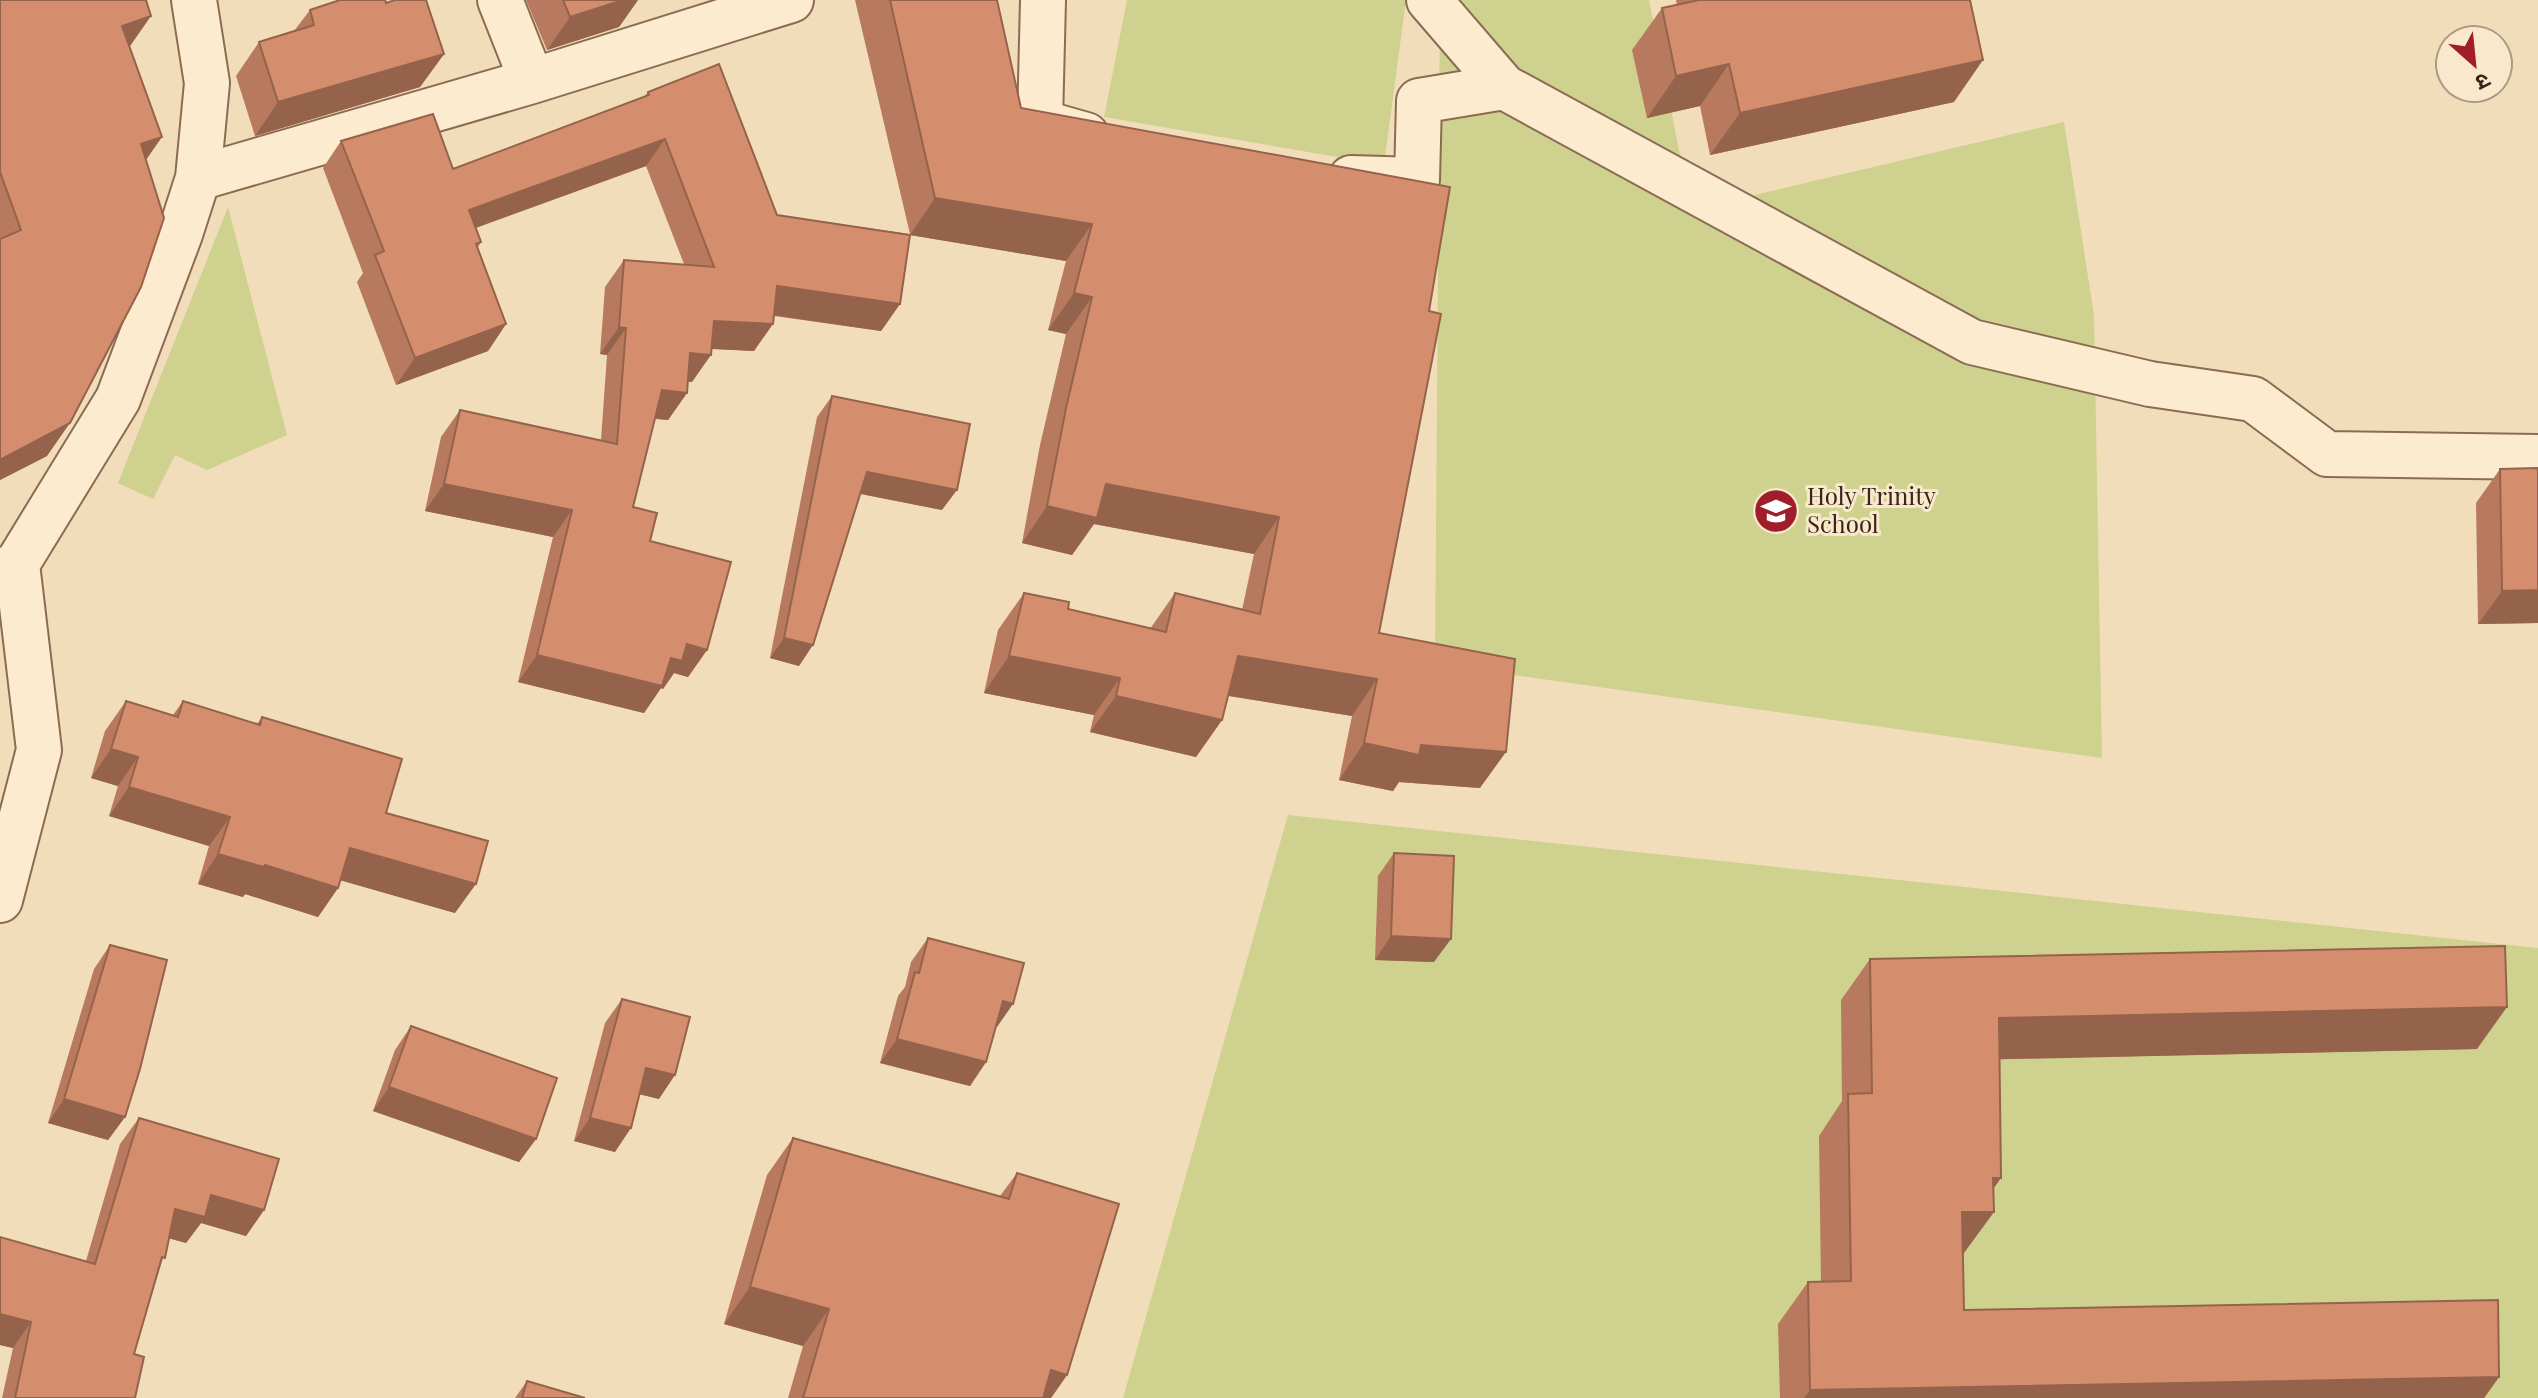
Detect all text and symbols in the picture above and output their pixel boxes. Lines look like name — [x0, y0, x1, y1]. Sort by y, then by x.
north arrow — [2434, 24, 2514, 104]
text: उ — [2470, 66, 2496, 100]
place label: Holy Trinity School — [1807, 479, 1936, 539]
school or university icon: Holy Trinity School — [1752, 487, 1800, 535]

